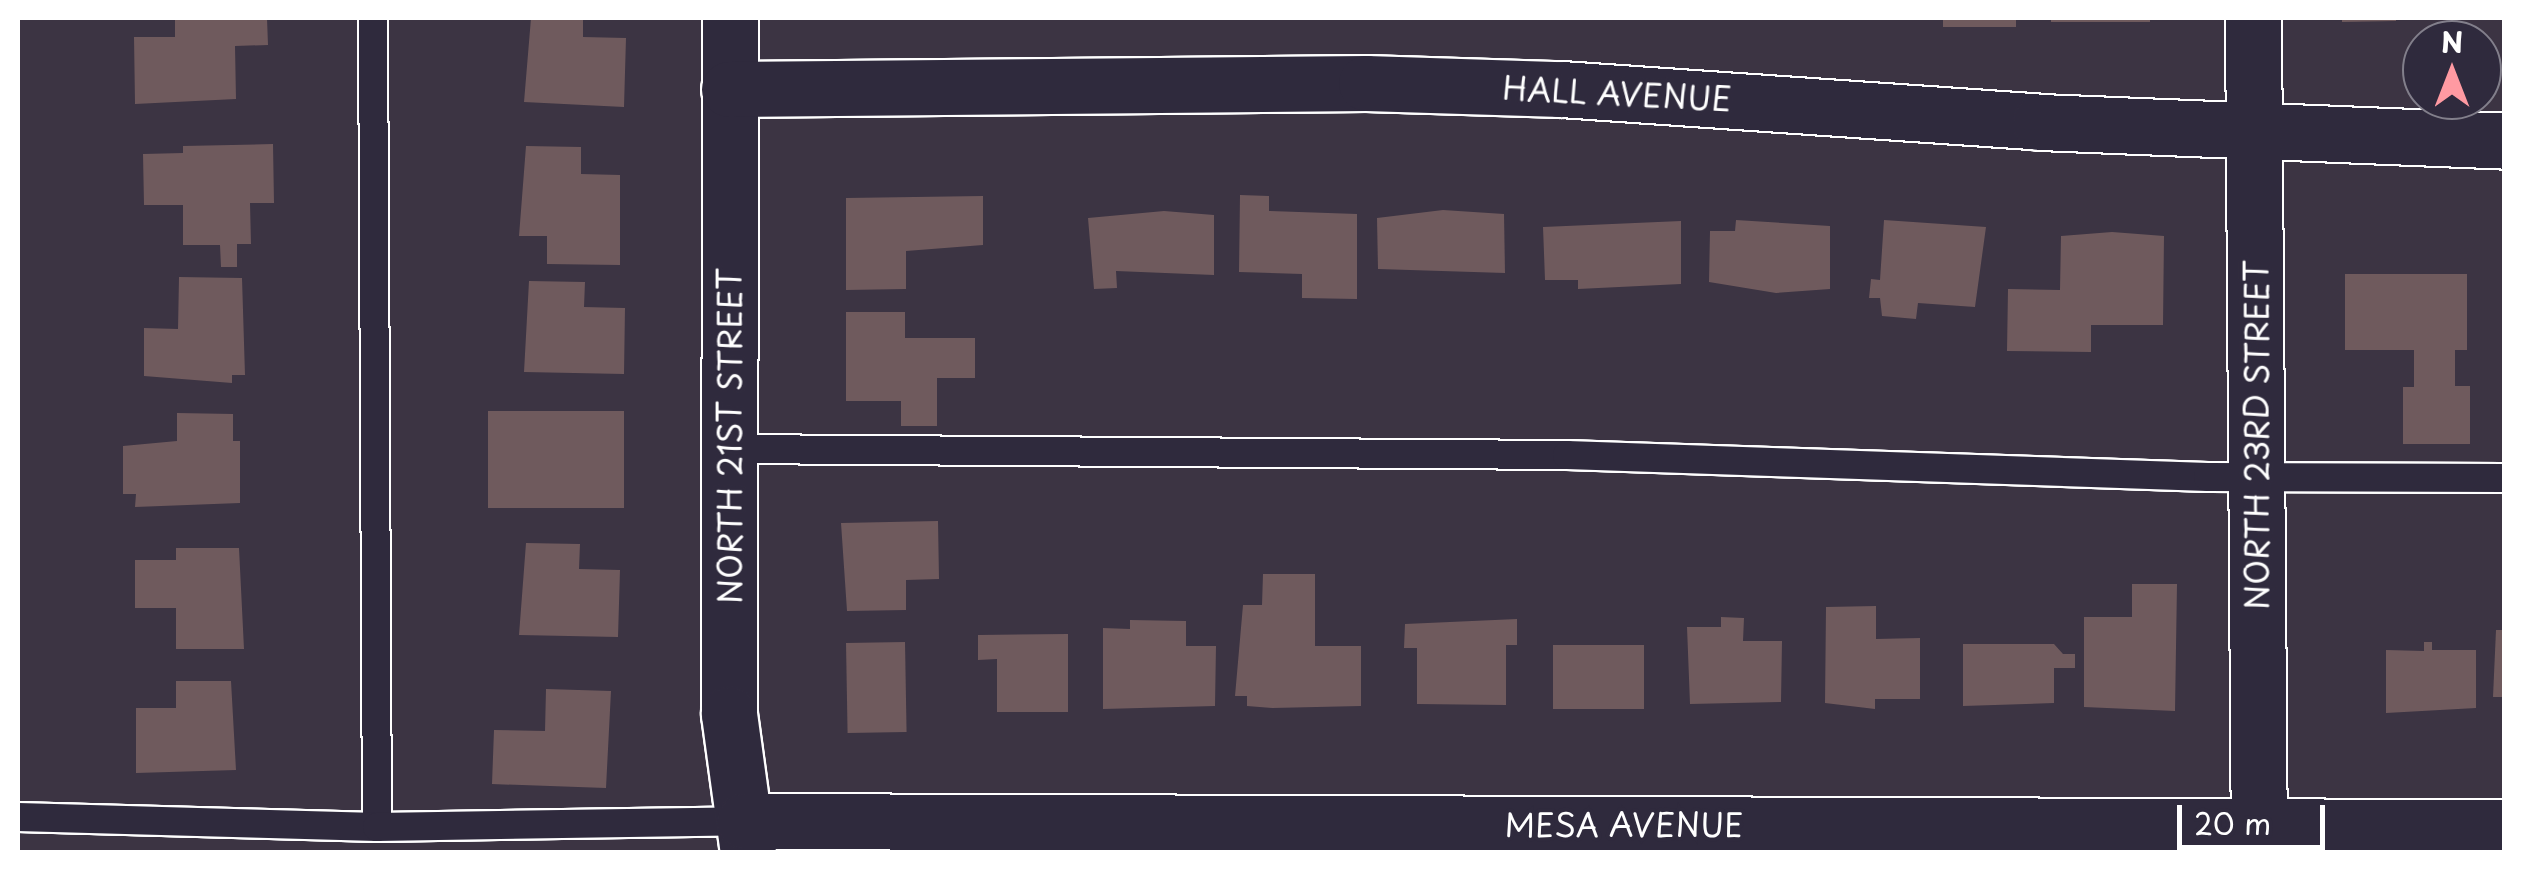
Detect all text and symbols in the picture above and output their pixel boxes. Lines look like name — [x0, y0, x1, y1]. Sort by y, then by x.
north arrow — [2402, 20, 2502, 120]
text: N — [2441, 20, 2463, 63]
street label: HALL AVENUE — [1501, 68, 1733, 118]
street label: NORTH 23RD STREET — [2237, 257, 2275, 613]
street label: NORTH 21ST STREET — [710, 265, 748, 607]
scale bar — [2182, 785, 2330, 847]
text: 20 m — [2194, 800, 2271, 845]
street label: MESA AVENUE — [1505, 805, 1743, 843]

